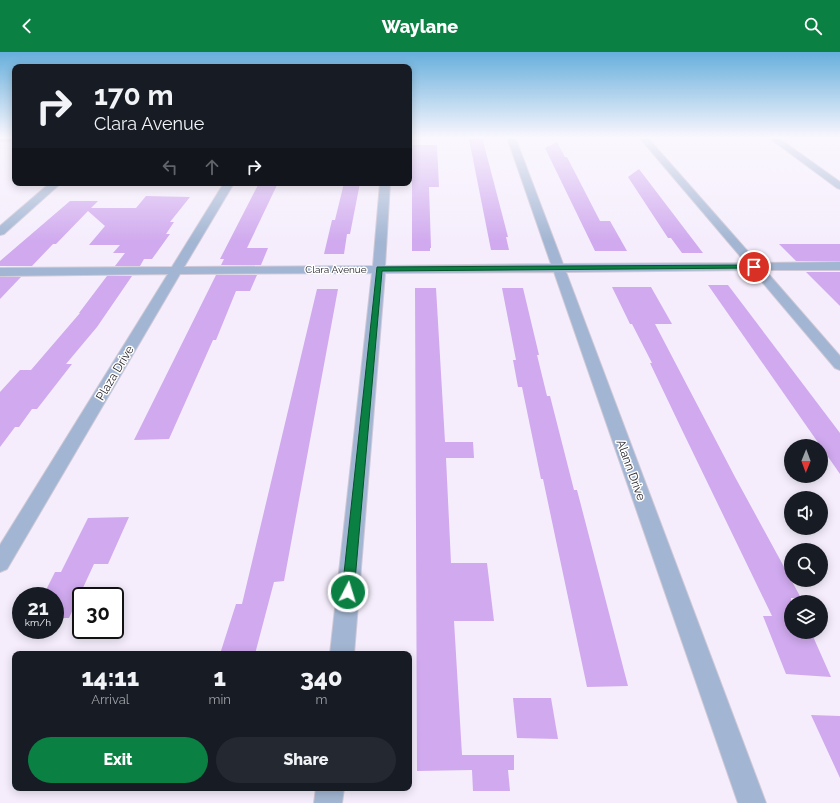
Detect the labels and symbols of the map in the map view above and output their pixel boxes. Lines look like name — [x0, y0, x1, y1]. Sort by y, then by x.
pin — [737, 250, 771, 284]
street label: Clara Avenue — [305, 264, 367, 275]
street label: Plaza Drive — [93, 343, 137, 403]
street label: Alann Drive — [614, 438, 648, 502]
north arrow — [784, 439, 828, 483]
position arrow — [327, 571, 369, 613]
speed limit sign: 30 — [72, 587, 124, 639]

